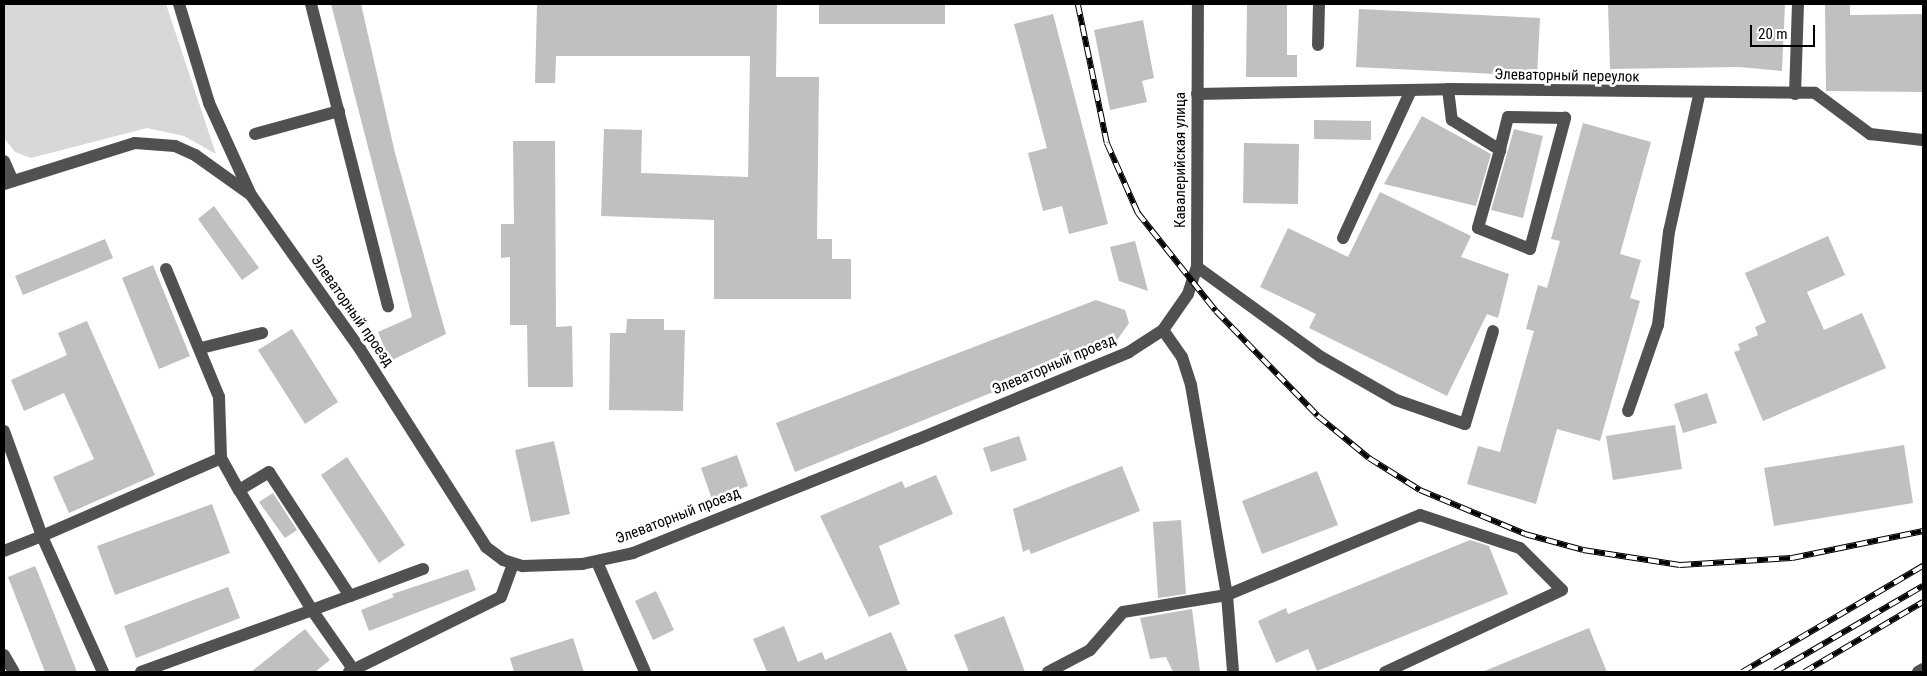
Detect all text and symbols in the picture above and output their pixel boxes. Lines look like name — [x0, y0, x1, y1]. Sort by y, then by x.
scale bar — [1752, 15, 1817, 47]
text: 20 m — [1758, 25, 1788, 43]
street label: Элеваторный переулок — [1494, 66, 1640, 86]
street label: Кавалерийская улица — [1172, 92, 1190, 228]
street label: Элеваторный проезд — [307, 252, 397, 370]
street label: Элеваторный проезд — [990, 331, 1118, 399]
street label: Элеваторный проезд — [613, 484, 743, 548]

